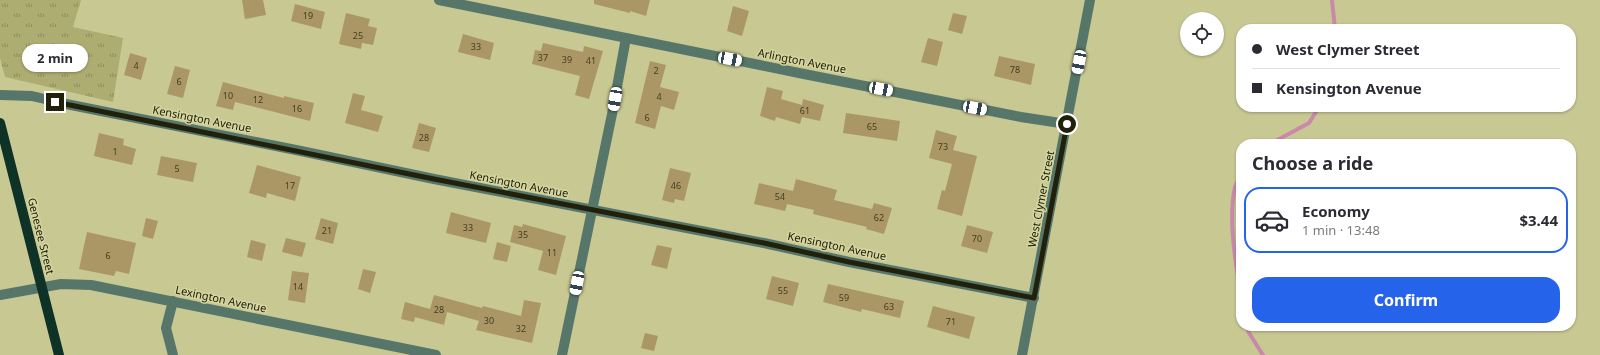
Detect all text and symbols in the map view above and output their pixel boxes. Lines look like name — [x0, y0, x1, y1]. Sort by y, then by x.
house number: 19 — [303, 9, 313, 22]
map controls — [1180, 12, 1224, 56]
button: locate — [1180, 12, 1224, 56]
house number: 25 — [353, 29, 363, 42]
text: West Clymer Street — [1276, 39, 1420, 59]
house number: 33 — [471, 40, 481, 53]
callout: 2 min — [22, 44, 88, 72]
street label: Arlington Avenue — [757, 45, 848, 76]
text: 2 min — [37, 49, 73, 67]
car — [1071, 49, 1087, 75]
house number: 37 — [538, 51, 548, 64]
car — [717, 51, 743, 67]
house number: 39 — [562, 53, 572, 66]
house number: 41 — [586, 54, 596, 67]
house number: 4 — [133, 59, 139, 72]
house number: 78 — [1010, 63, 1020, 76]
house number: 2 — [653, 64, 659, 77]
house number: 6 — [176, 75, 182, 88]
text: Kensington Avenue — [1276, 78, 1422, 98]
car — [868, 81, 894, 97]
car — [607, 86, 623, 112]
house number: 10 — [223, 89, 233, 102]
house number: 4 — [656, 90, 662, 103]
route end — [46, 93, 64, 111]
house number: 12 — [253, 93, 263, 106]
car — [962, 100, 988, 116]
street label: Kensington Avenue — [151, 102, 253, 135]
house number: 16 — [292, 102, 302, 115]
house number: 61 — [800, 104, 810, 117]
house number: 6 — [644, 111, 650, 124]
route start — [1058, 115, 1076, 133]
house number: 65 — [867, 120, 877, 133]
house number: 28 — [419, 131, 429, 144]
house number: 73 — [938, 140, 948, 153]
house number: 1 — [112, 145, 118, 158]
street label: West Clymer Street — [1024, 149, 1057, 249]
text: Choose a ride — [1252, 151, 1373, 175]
house number: 5 — [174, 162, 180, 175]
street label: Kensington Avenue — [468, 167, 570, 200]
house number: 17 — [285, 179, 295, 192]
house number: 46 — [671, 179, 681, 192]
house number: 54 — [775, 190, 785, 203]
street label: Genesee Street — [25, 196, 58, 276]
text: Economy — [1302, 201, 1370, 221]
icon: car — [1254, 202, 1290, 238]
text: $3.44 — [1519, 210, 1558, 230]
house number: 62 — [874, 211, 884, 224]
house number: 33 — [463, 221, 473, 234]
text: 1 min · 13:48 — [1302, 221, 1380, 239]
house number: 21 — [322, 224, 332, 237]
house number: 35 — [518, 228, 528, 241]
street label: Kensington Avenue — [786, 228, 888, 263]
house number: 70 — [972, 232, 982, 245]
house number: 11 — [547, 246, 557, 259]
house number: 6 — [105, 249, 111, 262]
car — [569, 270, 585, 296]
button: Confirm — [1252, 277, 1560, 323]
house number: 14 — [293, 280, 303, 293]
street label: Lexington Avenue — [174, 282, 268, 316]
house number: 55 — [778, 284, 788, 297]
house number: 59 — [839, 291, 849, 304]
house number: 63 — [884, 300, 894, 313]
house number: 28 — [434, 303, 444, 316]
house number: 30 — [484, 314, 494, 327]
house number: 71 — [946, 315, 956, 328]
house number: 32 — [516, 322, 526, 335]

